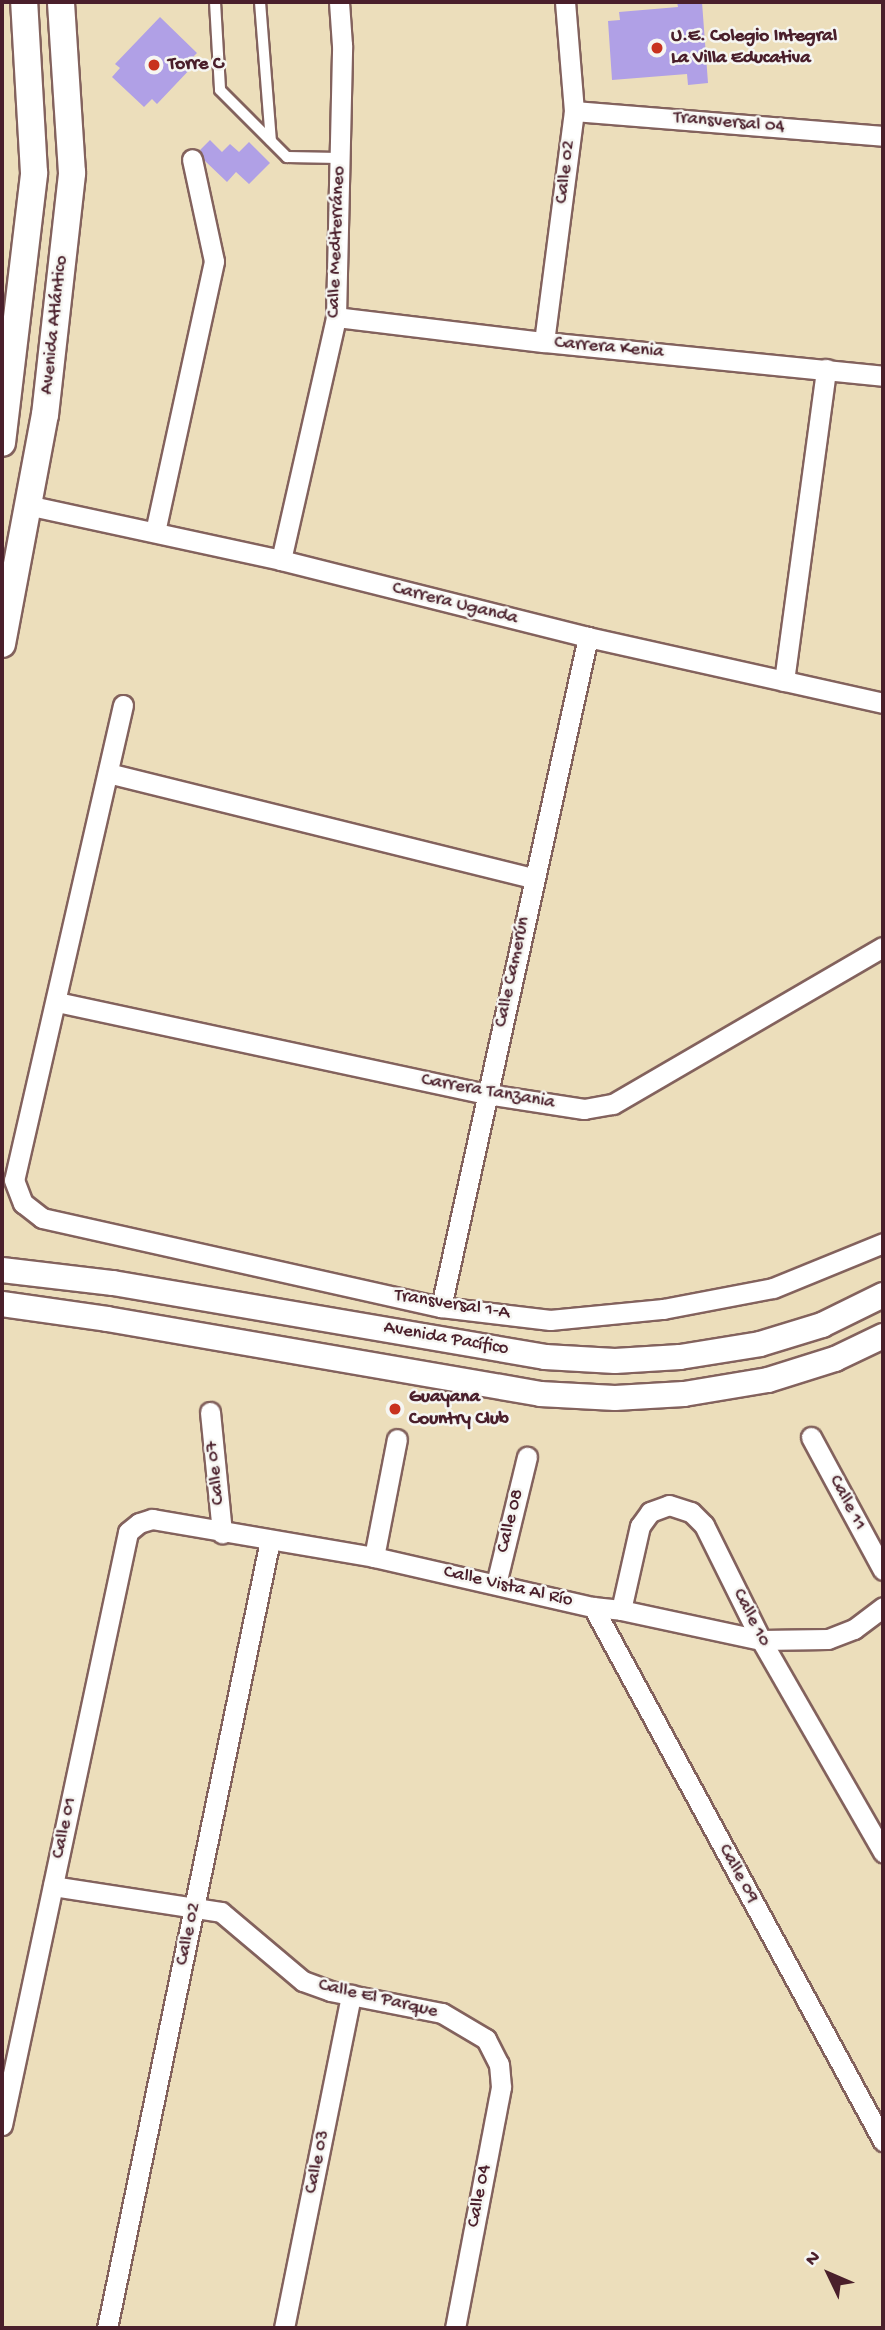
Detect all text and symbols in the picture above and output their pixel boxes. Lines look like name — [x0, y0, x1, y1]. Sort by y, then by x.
place label: U.E. Colegio Integral La Villa Educativa — [671, 26, 837, 70]
marker: U.E. Colegio Integral La Villa Educativa — [649, 40, 665, 56]
place label: Torre C — [168, 54, 223, 76]
marker: Torre C — [146, 57, 162, 73]
street label: Transversal 04 — [672, 107, 786, 139]
street label: Calle 02 — [551, 139, 581, 205]
street label: Calle Mediterráneo — [323, 166, 351, 318]
street label: Avenida Atlántico — [36, 254, 74, 396]
street label: Carrera Kenia — [553, 332, 665, 364]
street label: Carrera Uganda — [390, 577, 520, 631]
street label: Calle Camerún — [490, 915, 536, 1029]
street label: Carrera Tanzania — [419, 1069, 557, 1115]
street label: Transversal 1-A — [393, 1285, 511, 1325]
street label: Avenida Pacífico — [382, 1317, 510, 1361]
place label: Guayana Country Club — [409, 1387, 509, 1431]
marker: Guayana Country Club — [387, 1401, 403, 1417]
street label: Calle 07 — [201, 1440, 231, 1506]
street label: Calle 11 — [823, 1472, 871, 1534]
street label: Calle 08 — [492, 1487, 530, 1555]
street label: Calle Vista Al Río — [441, 1561, 575, 1613]
street label: Calle 10 — [727, 1585, 775, 1651]
street label: Calle 01 — [47, 1795, 83, 1861]
street label: Calle 09 — [713, 1841, 763, 1907]
street label: Calle 02 — [171, 1901, 207, 1967]
street label: Calle El Parque — [316, 1974, 440, 2024]
street label: Calle 03 — [300, 2128, 336, 2196]
street label: Calle 04 — [463, 2163, 497, 2229]
north arrow — [794, 2239, 864, 2309]
text: N — [801, 2247, 826, 2272]

